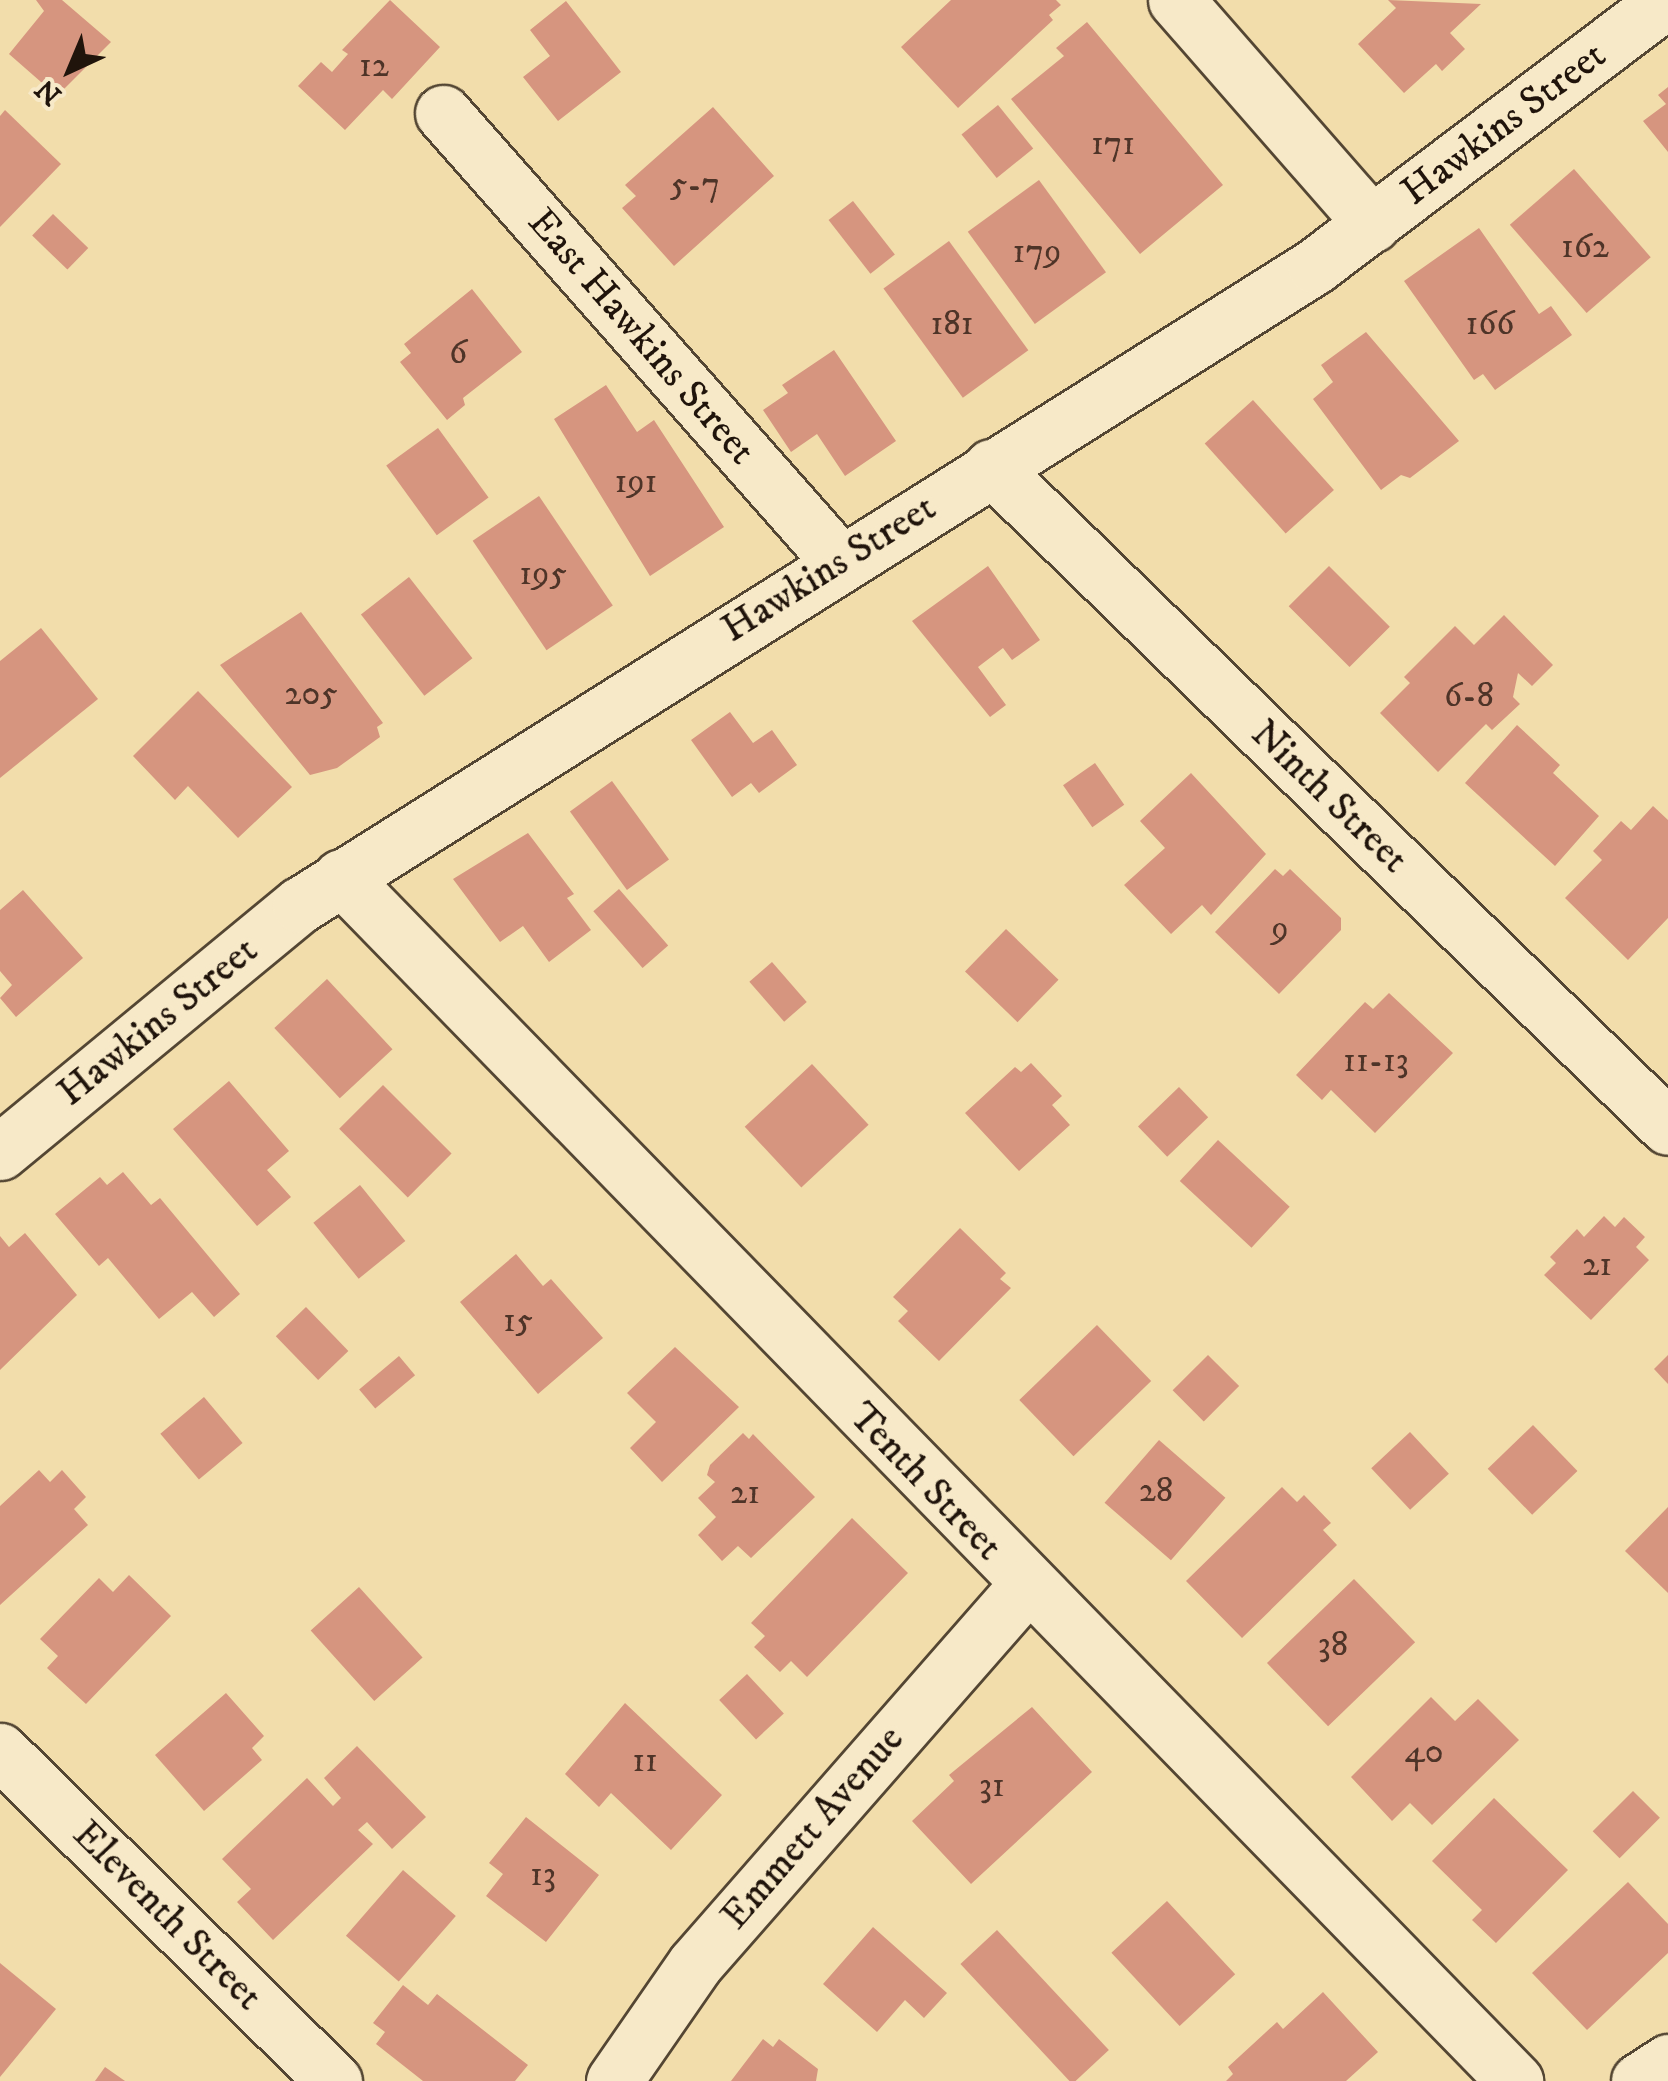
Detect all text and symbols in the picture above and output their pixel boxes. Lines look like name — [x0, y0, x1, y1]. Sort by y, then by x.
north arrow — [20, 20, 120, 120]
street label: Hawkins Street — [1393, 32, 1615, 216]
house number: 12 — [359, 45, 389, 87]
text: N — [28, 71, 69, 113]
house number: 171 — [1091, 123, 1135, 165]
house number: 5-7 — [670, 164, 720, 206]
street label: East Hawkins Street — [517, 199, 765, 475]
house number: 162 — [1561, 226, 1609, 268]
house number: 179 — [1013, 231, 1061, 273]
house number: 181 — [930, 303, 974, 345]
house number: 166 — [1465, 303, 1515, 345]
house number: 6 — [449, 332, 467, 374]
house number: 191 — [615, 461, 657, 503]
street label: Hawkins Street — [713, 484, 945, 654]
house number: 195 — [519, 553, 567, 595]
house number: 205 — [284, 673, 338, 715]
house number: 6-8 — [1444, 675, 1494, 717]
street label: Ninth Street — [1240, 710, 1418, 884]
house number: 9 — [1271, 908, 1289, 950]
street label: Hawkins Street — [48, 927, 268, 1117]
house number: 11-13 — [1343, 1040, 1409, 1082]
house number: 21 — [1582, 1244, 1612, 1286]
house number: 15 — [503, 1300, 533, 1342]
street label: Tenth Street — [838, 1393, 1012, 1571]
house number: 28 — [1139, 1470, 1173, 1512]
house number: 21 — [730, 1472, 760, 1514]
house number: 38 — [1318, 1624, 1348, 1666]
street label: Emmett Avenue — [711, 1716, 915, 1940]
house number: 40 — [1405, 1731, 1443, 1773]
house number: 11 — [632, 1740, 658, 1782]
house number: 31 — [979, 1765, 1005, 1807]
street label: Eleventh Street — [62, 1811, 272, 2021]
house number: 13 — [530, 1854, 556, 1896]

